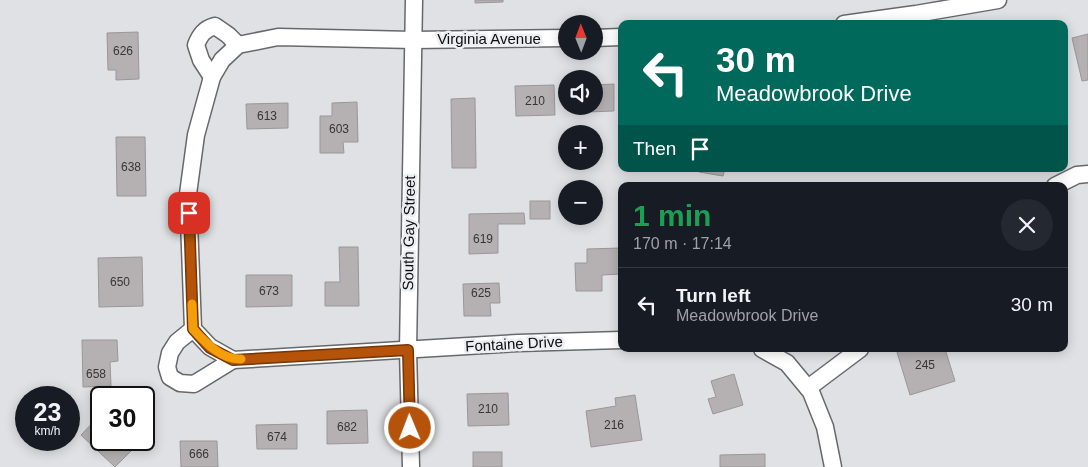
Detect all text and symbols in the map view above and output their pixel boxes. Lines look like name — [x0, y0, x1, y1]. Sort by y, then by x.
north arrow — [558, 15, 602, 60]
map controls — [558, 15, 603, 225]
street label: Virginia Avenue — [437, 30, 541, 47]
icon: left — [633, 40, 698, 105]
text: 30 m — [716, 40, 796, 79]
house number: 626 — [113, 44, 133, 58]
button: sound — [558, 70, 603, 115]
text: Meadowbrook Drive — [716, 81, 912, 106]
house number: 210 — [525, 94, 545, 108]
house number: 613 — [257, 109, 277, 123]
house number: 603 — [329, 122, 349, 136]
button: + — [558, 125, 603, 170]
icon: arrive — [686, 135, 714, 163]
text: Then — [633, 138, 676, 159]
house number: 638 — [121, 160, 141, 174]
street label: South Gay Street — [399, 174, 418, 291]
button: − — [558, 180, 603, 225]
pin — [168, 192, 210, 234]
icon: arrive — [175, 199, 203, 227]
text: 1 min — [633, 199, 711, 232]
button: close — [1001, 199, 1053, 251]
house number: 619 — [473, 232, 493, 246]
text: 170 m · 17:14 — [633, 235, 732, 252]
house number: 650 — [110, 275, 130, 289]
house number: 673 — [259, 284, 279, 298]
text: Turn left — [676, 285, 751, 306]
house number: 625 — [471, 286, 491, 300]
icon: left — [633, 291, 661, 319]
text: 30 m — [1011, 294, 1053, 315]
text: Meadowbrook Drive — [676, 307, 818, 324]
street label: Fontaine Drive — [465, 332, 563, 355]
house number: 245 — [915, 358, 935, 372]
house number: 658 — [86, 367, 106, 381]
speed limit sign: 30 — [90, 386, 155, 451]
text: 23 — [34, 398, 61, 426]
position arrow — [383, 401, 435, 453]
house number: 210 — [478, 402, 498, 416]
house number: 216 — [604, 418, 624, 432]
house number: 682 — [337, 420, 357, 434]
text: km/h — [34, 424, 61, 438]
house number: 674 — [267, 430, 287, 444]
house number: 666 — [189, 447, 209, 461]

